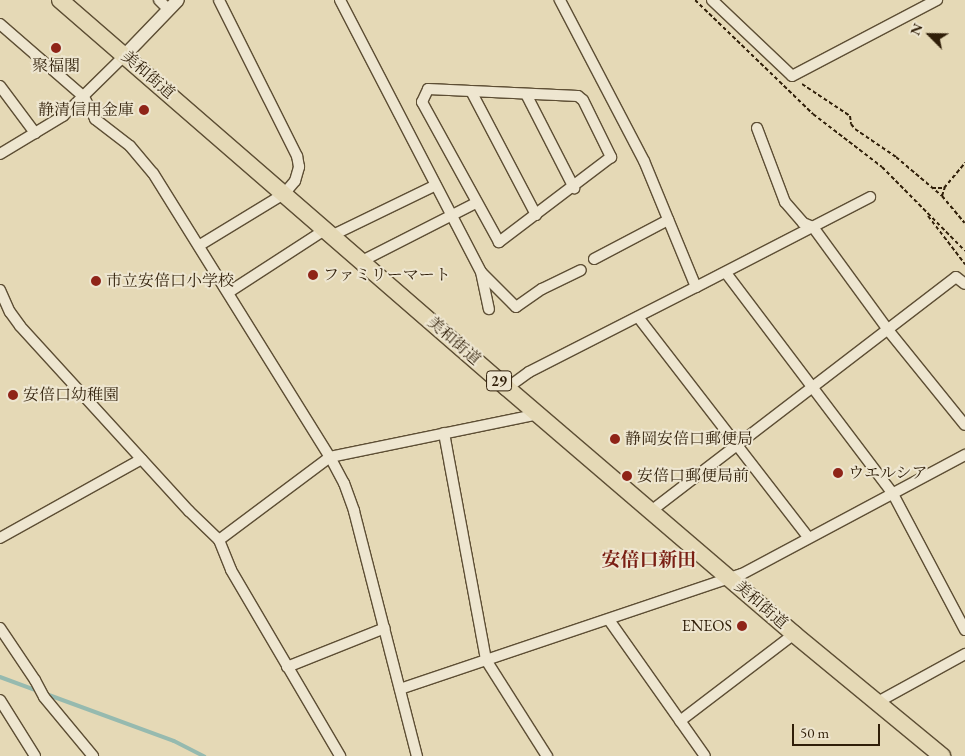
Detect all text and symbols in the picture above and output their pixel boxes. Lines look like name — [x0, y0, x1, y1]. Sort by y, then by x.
north arrow — [905, 10, 955, 60]
text: N — [906, 20, 927, 38]
marker: 聚福閣 — [50, 42, 62, 54]
street label: 美和街道 — [118, 47, 178, 103]
place label: 聚福閣 — [32, 56, 80, 76]
place label: 静清信用金庫 — [38, 100, 134, 120]
marker: 静清信用金庫 — [138, 104, 150, 116]
place label: ファミリーマート — [323, 265, 451, 285]
marker: ファミリーマート — [307, 269, 319, 281]
place label: 市立安倍口小学校 — [106, 271, 234, 291]
marker: 市立安倍口小学校 — [90, 275, 102, 287]
street label: 美和街道 — [424, 313, 484, 369]
road number: 29 — [485, 368, 513, 394]
place label: 安倍口幼稚園 — [23, 385, 119, 405]
marker: 安倍口幼稚園 — [7, 389, 19, 401]
place label: 静岡安倍口郵便局 — [625, 429, 753, 449]
marker: 静岡安倍口郵便局 — [609, 433, 621, 445]
place label: ウエルシア — [848, 463, 928, 483]
place label: 安倍口郵便局前 — [637, 466, 749, 486]
marker: ウエルシア — [832, 467, 844, 479]
marker: 安倍口郵便局前 — [621, 470, 633, 482]
district label: 安倍口新田 — [602, 549, 696, 571]
street label: 美和街道 — [731, 577, 791, 633]
place label: ENEOS — [682, 616, 732, 636]
marker: ENEOS — [736, 620, 748, 632]
scale bar — [795, 714, 882, 746]
text: 50 m — [800, 723, 829, 742]

